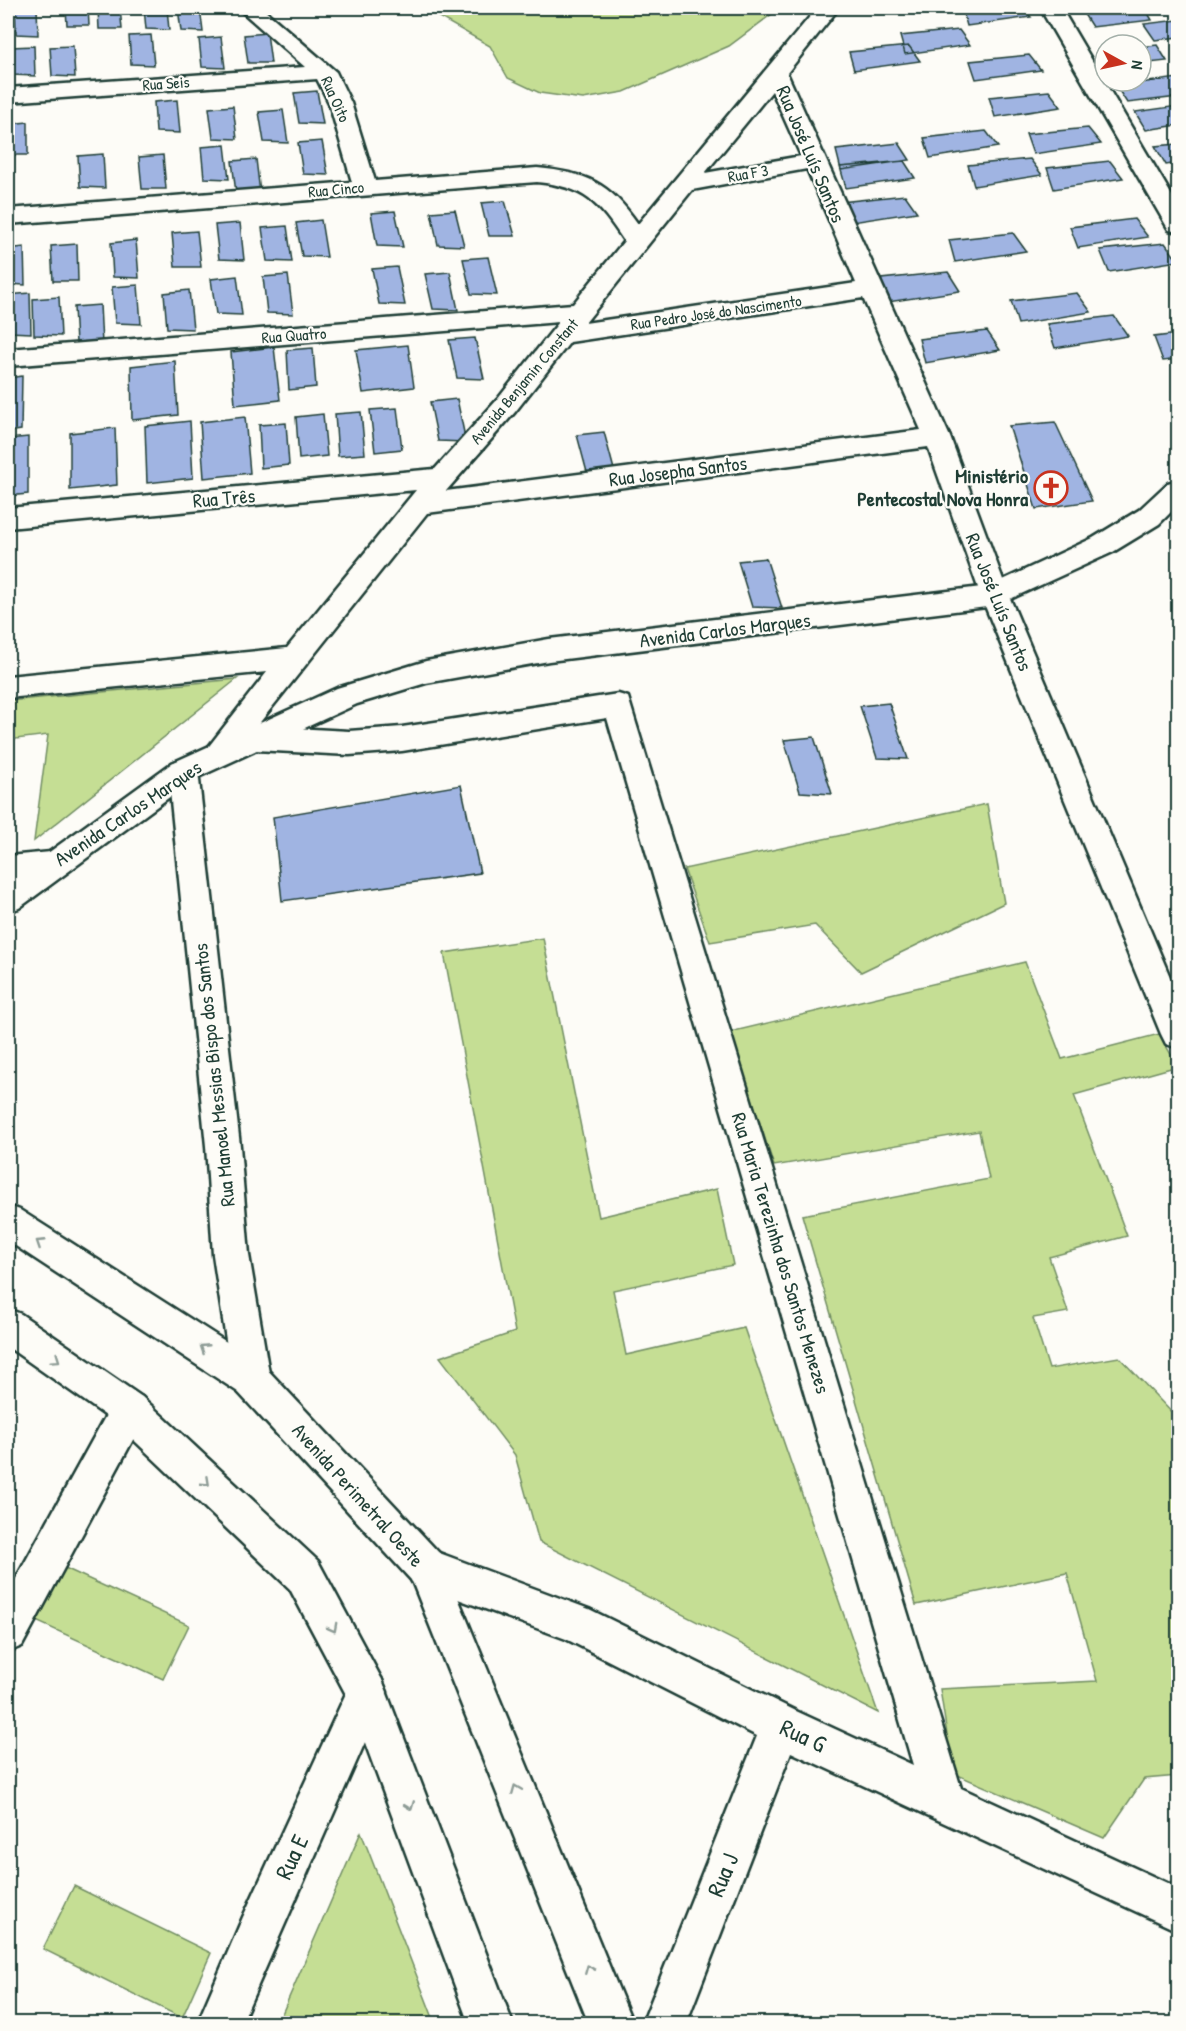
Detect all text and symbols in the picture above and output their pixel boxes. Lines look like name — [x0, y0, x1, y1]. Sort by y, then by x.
north arrow — [1093, 33, 1153, 93]
text: N — [1126, 59, 1149, 71]
street label: Rua Seis — [142, 70, 190, 96]
street label: Rua Oito — [316, 73, 356, 126]
street label: Rua José Luís Santos — [770, 81, 853, 227]
street label: Rua F 3 — [726, 159, 770, 187]
street label: Rua Cinco — [307, 176, 365, 202]
street label: Rua Pedro José do Nascimento — [629, 289, 803, 335]
street label: Avenida Benjamin Constant — [465, 313, 583, 449]
street label: Rua Quatro — [261, 322, 328, 348]
street label: Rua Josepha Santos — [607, 449, 749, 492]
place label: Ministério Pentecostal Nova Honra — [857, 462, 1028, 512]
church icon: Ministério Pentecostal Nova Honra — [1033, 470, 1069, 506]
street label: Rua Três — [192, 481, 256, 514]
street label: Rua José Luís Santos — [960, 529, 1039, 675]
street label: Avenida Carlos Marques — [638, 606, 812, 653]
street label: Avenida Carlos Marques — [49, 753, 207, 872]
street label: Rua Manoel Messias Bispo dos Santos — [186, 942, 241, 1208]
street label: Rua Maria Terezinha dos Santos Menezes — [726, 1109, 837, 1397]
one-way arrow — [36, 1238, 46, 1250]
one-way arrow — [200, 1344, 210, 1356]
one-way arrow — [49, 1352, 60, 1363]
street label: Avenida Perimetral Oeste — [287, 1417, 430, 1572]
one-way arrow — [199, 1475, 210, 1486]
one-way arrow — [326, 1622, 337, 1632]
street label: Rua G — [775, 1711, 832, 1760]
one-way arrow — [511, 1784, 523, 1795]
one-way arrow — [403, 1800, 415, 1811]
street label: Rua E — [267, 1829, 315, 1884]
street label: Rua J — [699, 1848, 746, 1901]
one-way arrow — [584, 1965, 596, 1976]

